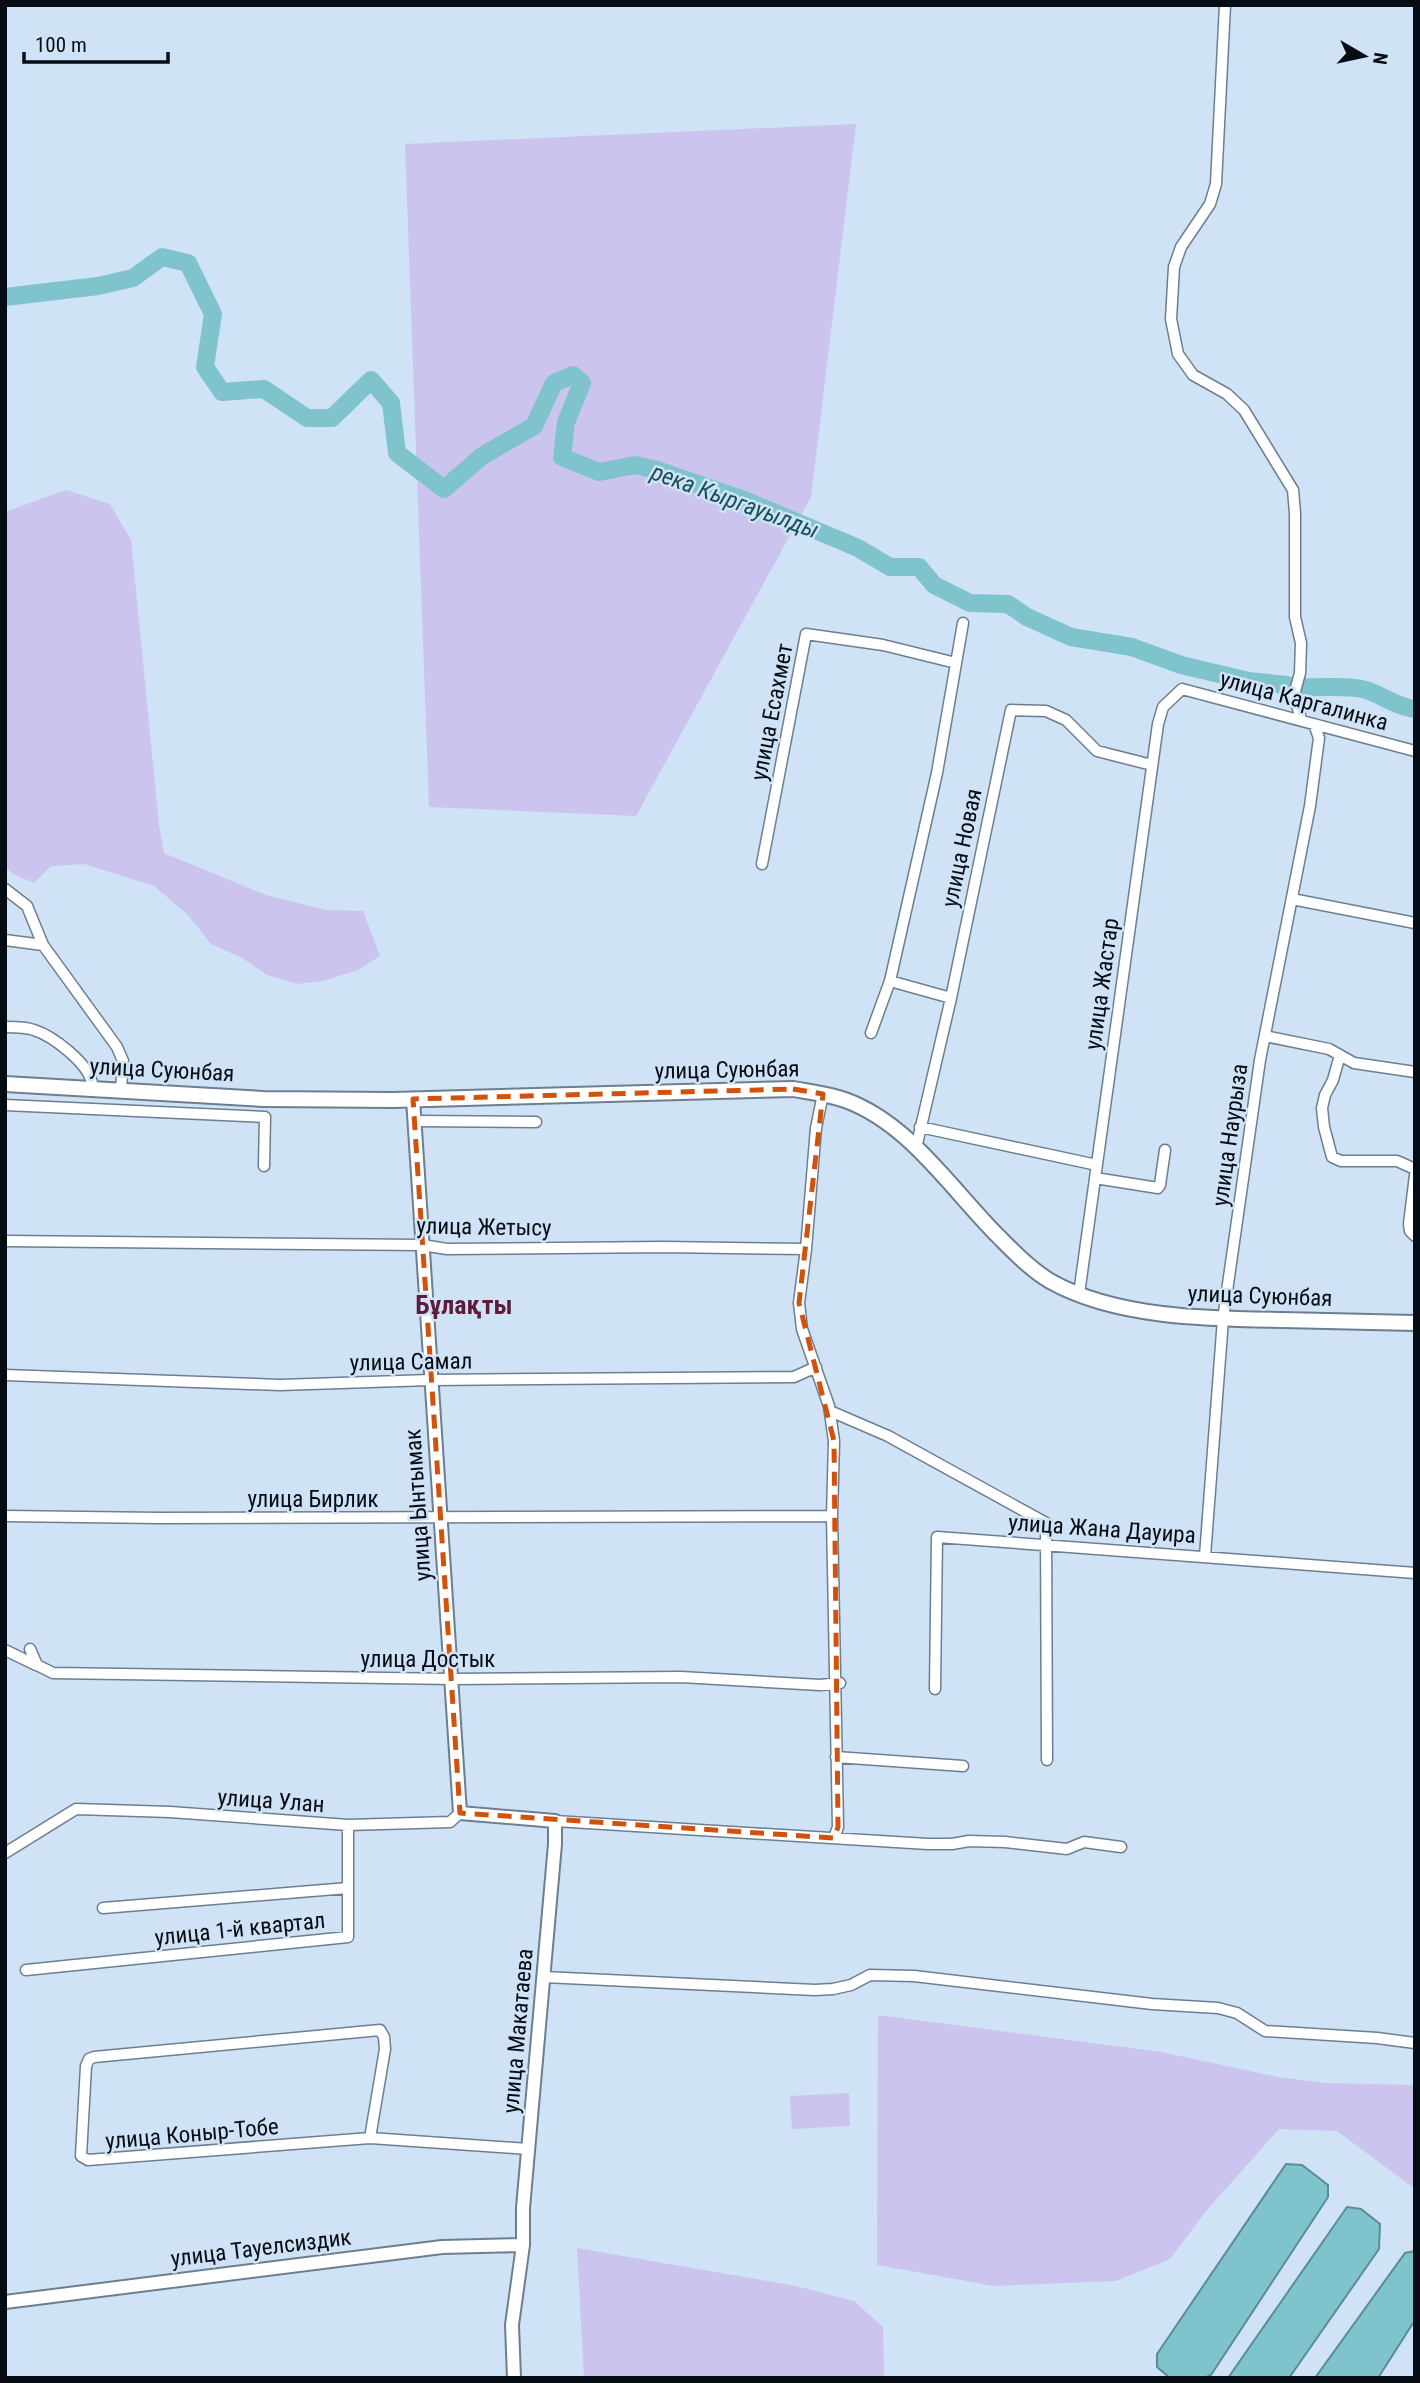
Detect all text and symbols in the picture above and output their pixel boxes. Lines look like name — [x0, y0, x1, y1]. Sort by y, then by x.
scale bar — [24, 21, 168, 65]
north arrow — [1329, 21, 1399, 91]
text: 100 m — [35, 33, 87, 57]
text: N — [1368, 51, 1393, 66]
water label: река Кыргауылды — [646, 457, 823, 544]
street label: улица Есахмет — [745, 641, 799, 783]
street label: улица Каргалинка — [1217, 666, 1391, 736]
street label: улица Новая — [936, 786, 988, 910]
street label: улица Жастар — [1079, 916, 1125, 1052]
street label: улица Суюнбая — [89, 1053, 235, 1087]
street label: улица Суюнбая — [654, 1055, 800, 1085]
street label: улица Наурыза — [1207, 1062, 1253, 1208]
street label: улица Жетысу — [416, 1212, 552, 1242]
street label: улица Суюнбая — [1187, 1280, 1333, 1312]
district label: Бұлақты — [415, 1290, 513, 1320]
street label: улица Самал — [349, 1347, 473, 1377]
street label: улица Ынтымак — [399, 1428, 437, 1582]
street label: улица Бирлик — [248, 1486, 378, 1513]
street label: улица Жана Дауира — [1007, 1509, 1197, 1549]
street label: улица Достык — [361, 1646, 495, 1673]
street label: улица Улан — [217, 1784, 325, 1818]
street label: улица 1-й квартал — [153, 1907, 327, 1951]
street label: улица Макатаева — [497, 1948, 539, 2114]
street label: улица Коныр-Тобе — [104, 2113, 280, 2155]
street label: улица Тауелсиздик — [169, 2224, 353, 2272]

